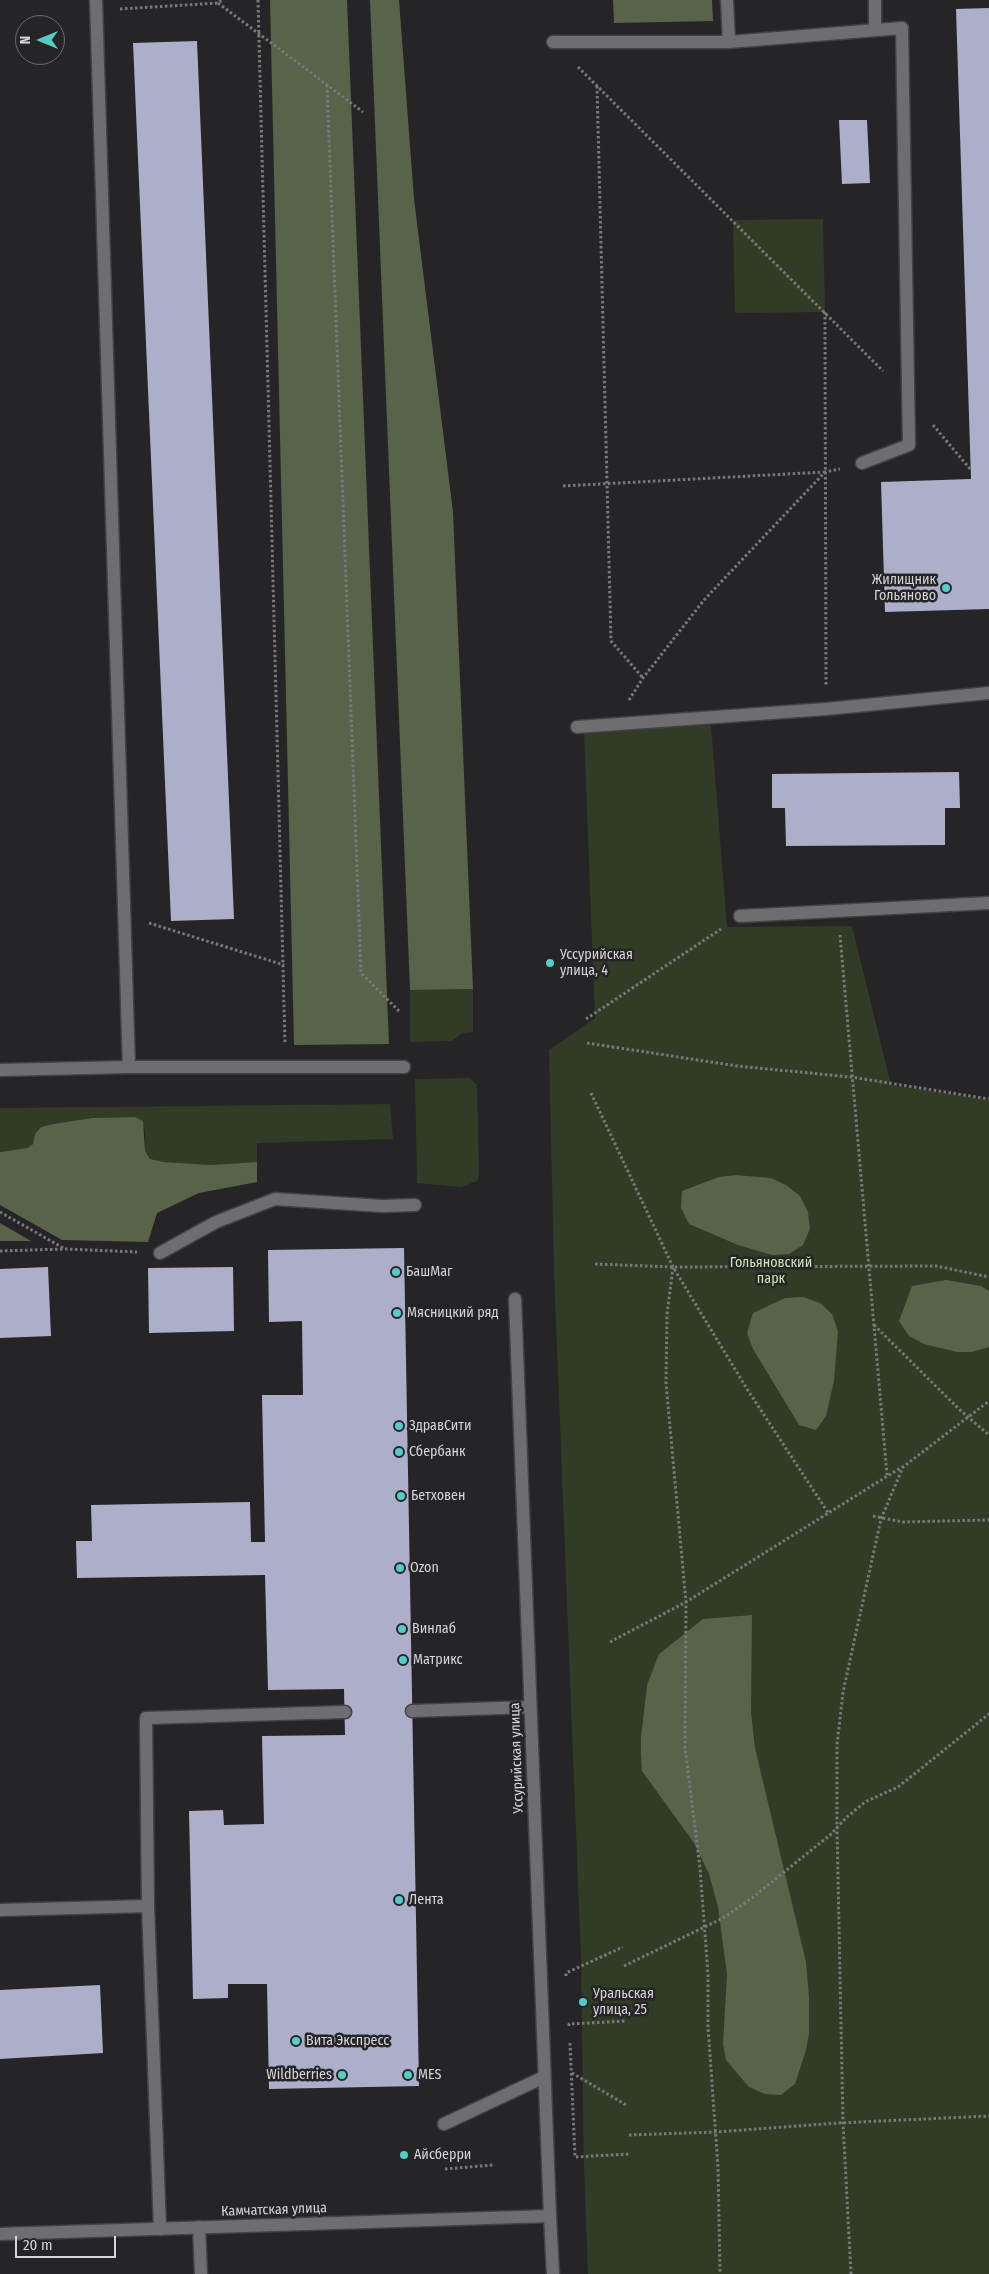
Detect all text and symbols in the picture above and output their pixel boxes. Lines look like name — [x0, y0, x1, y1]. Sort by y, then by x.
north arrow — [15, 15, 65, 65]
text: N — [17, 36, 34, 44]
place label: Жилищник Гольяново — [872, 572, 936, 604]
marker: Жилищник Гольяново — [940, 582, 952, 594]
place label: Уссурийская улица, 4 — [560, 947, 633, 980]
marker: Уссурийская улица, 4 — [544, 957, 556, 969]
park label: Гольяновcкий парк — [730, 1255, 812, 1288]
place label: БашМаг — [406, 1264, 452, 1280]
marker: БашМаг — [390, 1266, 402, 1278]
place label: Мясницкий ряд — [407, 1305, 498, 1321]
marker: Мясницкий ряд — [391, 1307, 403, 1319]
place label: ЗдравСити — [409, 1418, 472, 1434]
marker: ЗдравСити — [393, 1420, 405, 1432]
place label: Сбербанк — [409, 1444, 466, 1460]
marker: Сбербанк — [393, 1446, 405, 1458]
place label: Бетховен — [411, 1488, 465, 1504]
marker: Бетховен — [395, 1490, 407, 1502]
place label: Ozon — [410, 1560, 439, 1576]
marker: Ozon — [394, 1562, 406, 1574]
place label: Винлаб — [412, 1621, 456, 1637]
marker: Винлаб — [396, 1623, 408, 1635]
place label: Матрикс — [413, 1652, 463, 1668]
marker: Матрикс — [397, 1654, 409, 1666]
street label: Уссурийская улица — [507, 1702, 527, 1814]
place label: Лента — [409, 1892, 444, 1908]
marker: Лента — [393, 1894, 405, 1906]
place label: Уральская улица, 25 — [593, 1986, 654, 2018]
marker: Уральская улица, 25 — [577, 1996, 589, 2008]
place label: Вита Экспресс — [306, 2033, 389, 2049]
marker: Вита Экспресс — [290, 2035, 302, 2047]
place label: Wildberries — [266, 2067, 332, 2083]
place label: MES — [418, 2067, 441, 2083]
marker: Wildberries — [336, 2069, 348, 2081]
marker: MES — [402, 2069, 414, 2081]
place label: Айсберри — [414, 2147, 471, 2163]
marker: Айсберри — [398, 2149, 410, 2161]
street label: Камчатская улица — [221, 2200, 327, 2220]
scale bar — [18, 2226, 119, 2258]
text: 20 m — [23, 2236, 53, 2254]

